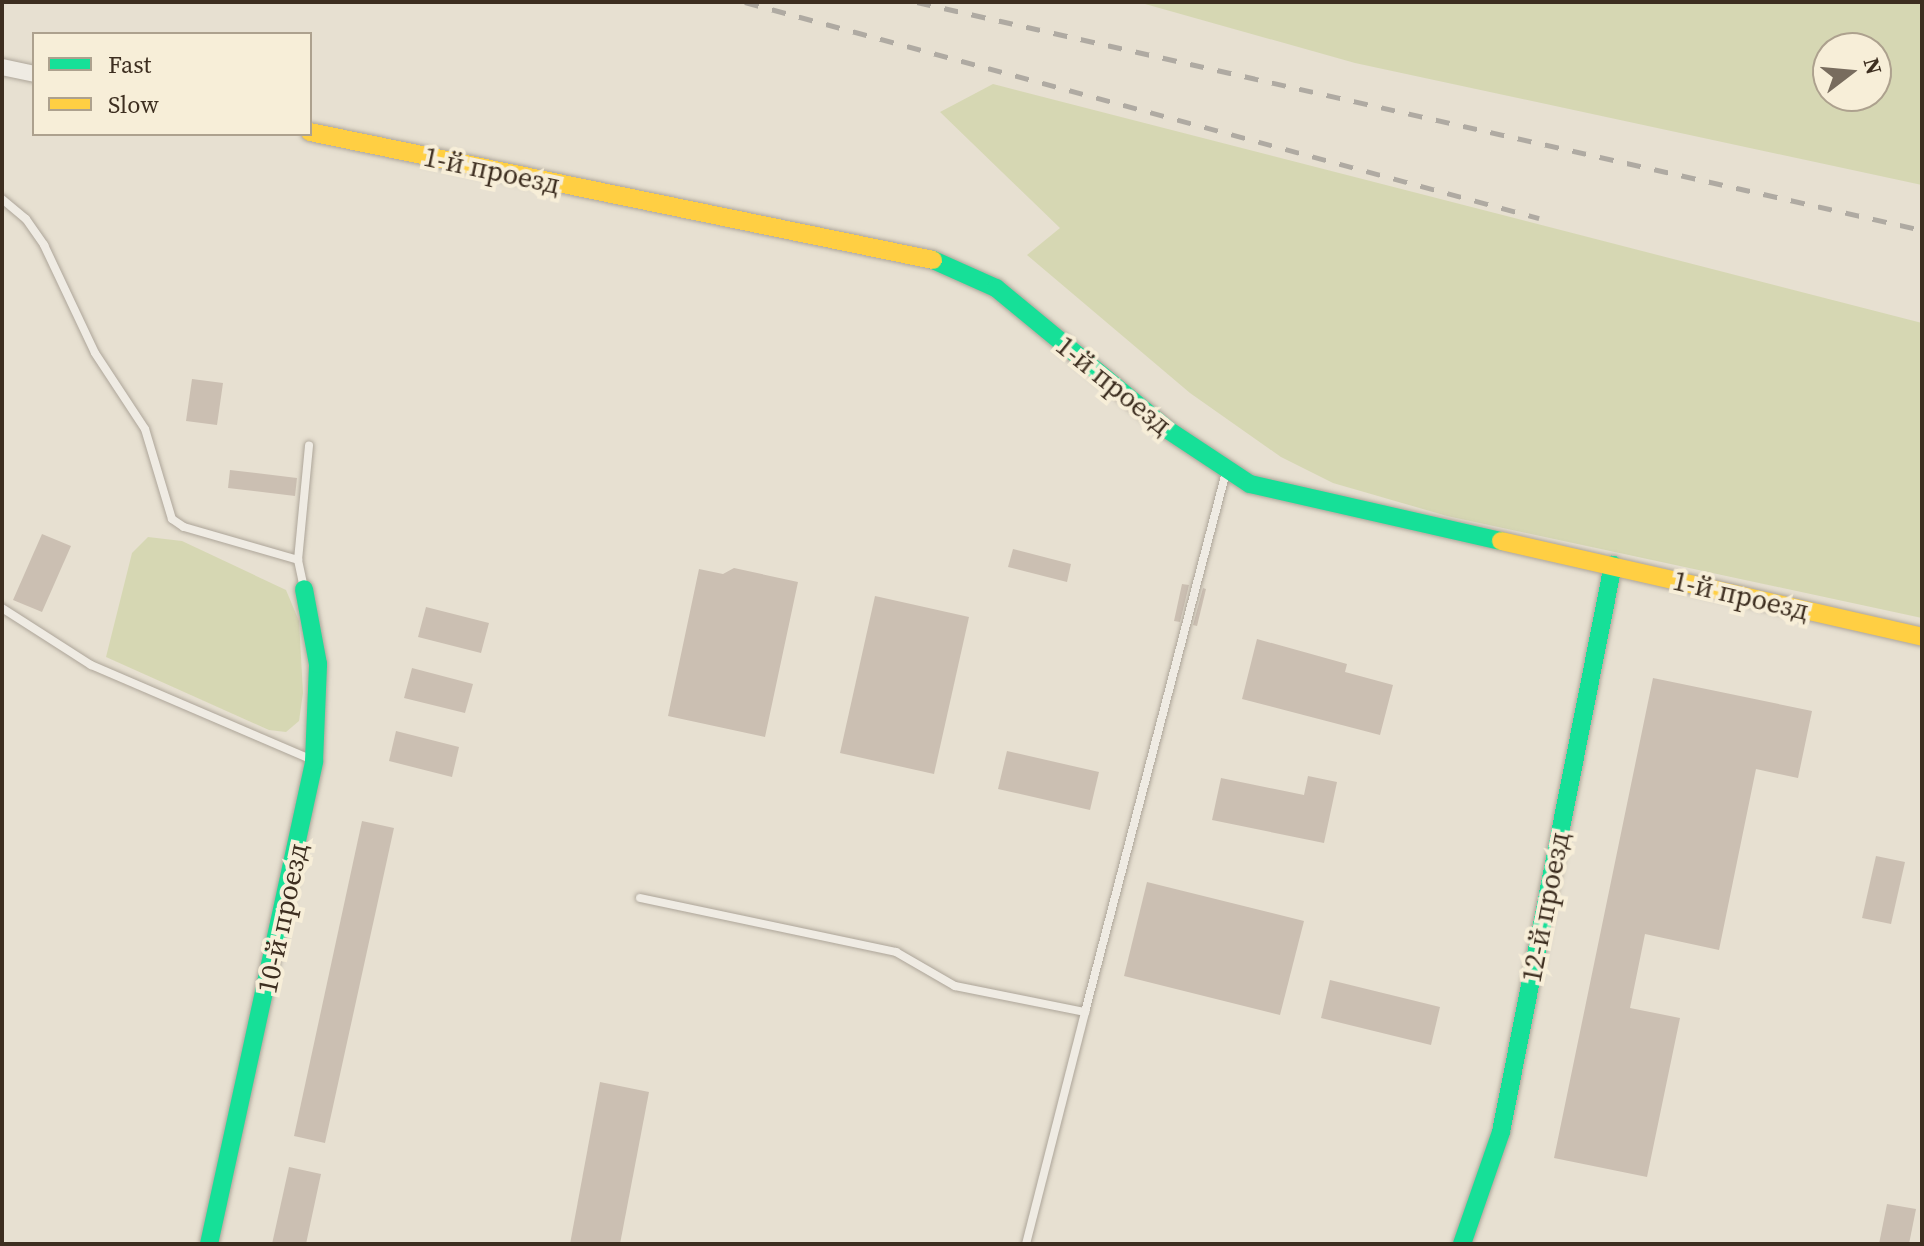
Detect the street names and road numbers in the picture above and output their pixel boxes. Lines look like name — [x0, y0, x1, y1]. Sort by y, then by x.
street label: 1-й проезд — [421, 139, 563, 201]
street label: 1-й проезд — [1050, 328, 1178, 442]
street label: 1-й проезд — [1670, 563, 1812, 627]
street label: 12-й проезд — [1514, 829, 1576, 985]
street label: 10-й проезд — [250, 840, 314, 996]

